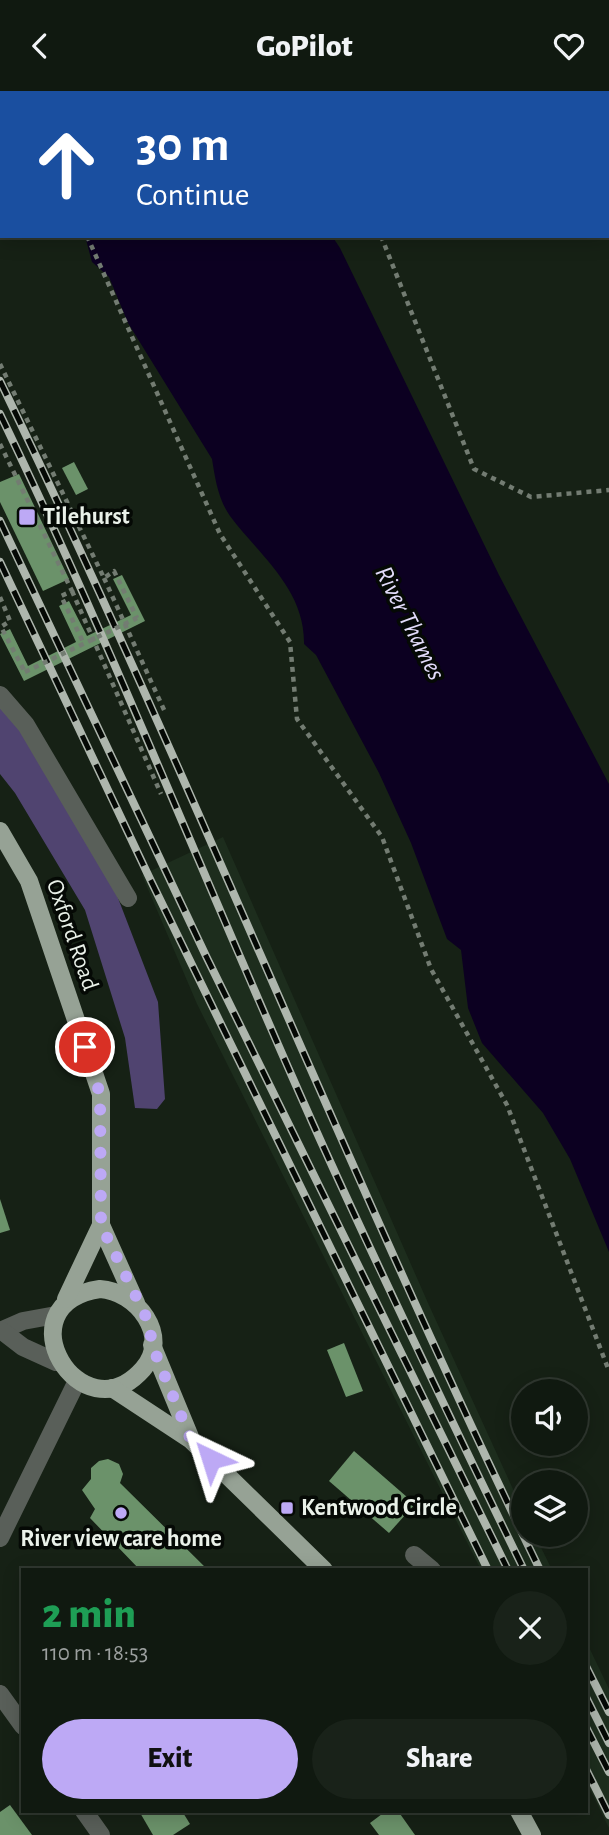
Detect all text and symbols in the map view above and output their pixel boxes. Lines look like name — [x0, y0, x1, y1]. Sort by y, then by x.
icon: back — [21, 27, 59, 65]
icon: heart — [550, 27, 588, 65]
text: GoPilot — [256, 30, 353, 62]
icon: ahead — [21, 119, 112, 210]
text: 30 m — [136, 121, 230, 170]
text: Continue — [136, 179, 249, 211]
place label: Tilehurst — [43, 505, 130, 529]
marker: Tilehurst — [17, 507, 37, 527]
water label: River Thames — [370, 562, 450, 684]
street label: Oxford Road — [42, 876, 102, 994]
pin — [55, 1017, 115, 1077]
icon: arrive — [66, 1028, 104, 1066]
map controls — [511, 1379, 588, 1547]
button: sound — [511, 1379, 588, 1456]
position arrow — [174, 1422, 248, 1496]
button: layers — [511, 1470, 588, 1547]
place label: Kentwood Circle — [301, 1496, 457, 1520]
marker: Kentwood Circle — [279, 1500, 295, 1516]
marker: River view care home — [113, 1505, 129, 1521]
place label: River view care home — [20, 1527, 222, 1551]
button: close — [493, 1591, 567, 1665]
text: 2 min — [42, 1593, 136, 1635]
text: 110 m · 18:53 — [42, 1642, 148, 1665]
button: Exit — [42, 1719, 298, 1799]
button: Share — [312, 1719, 567, 1799]

